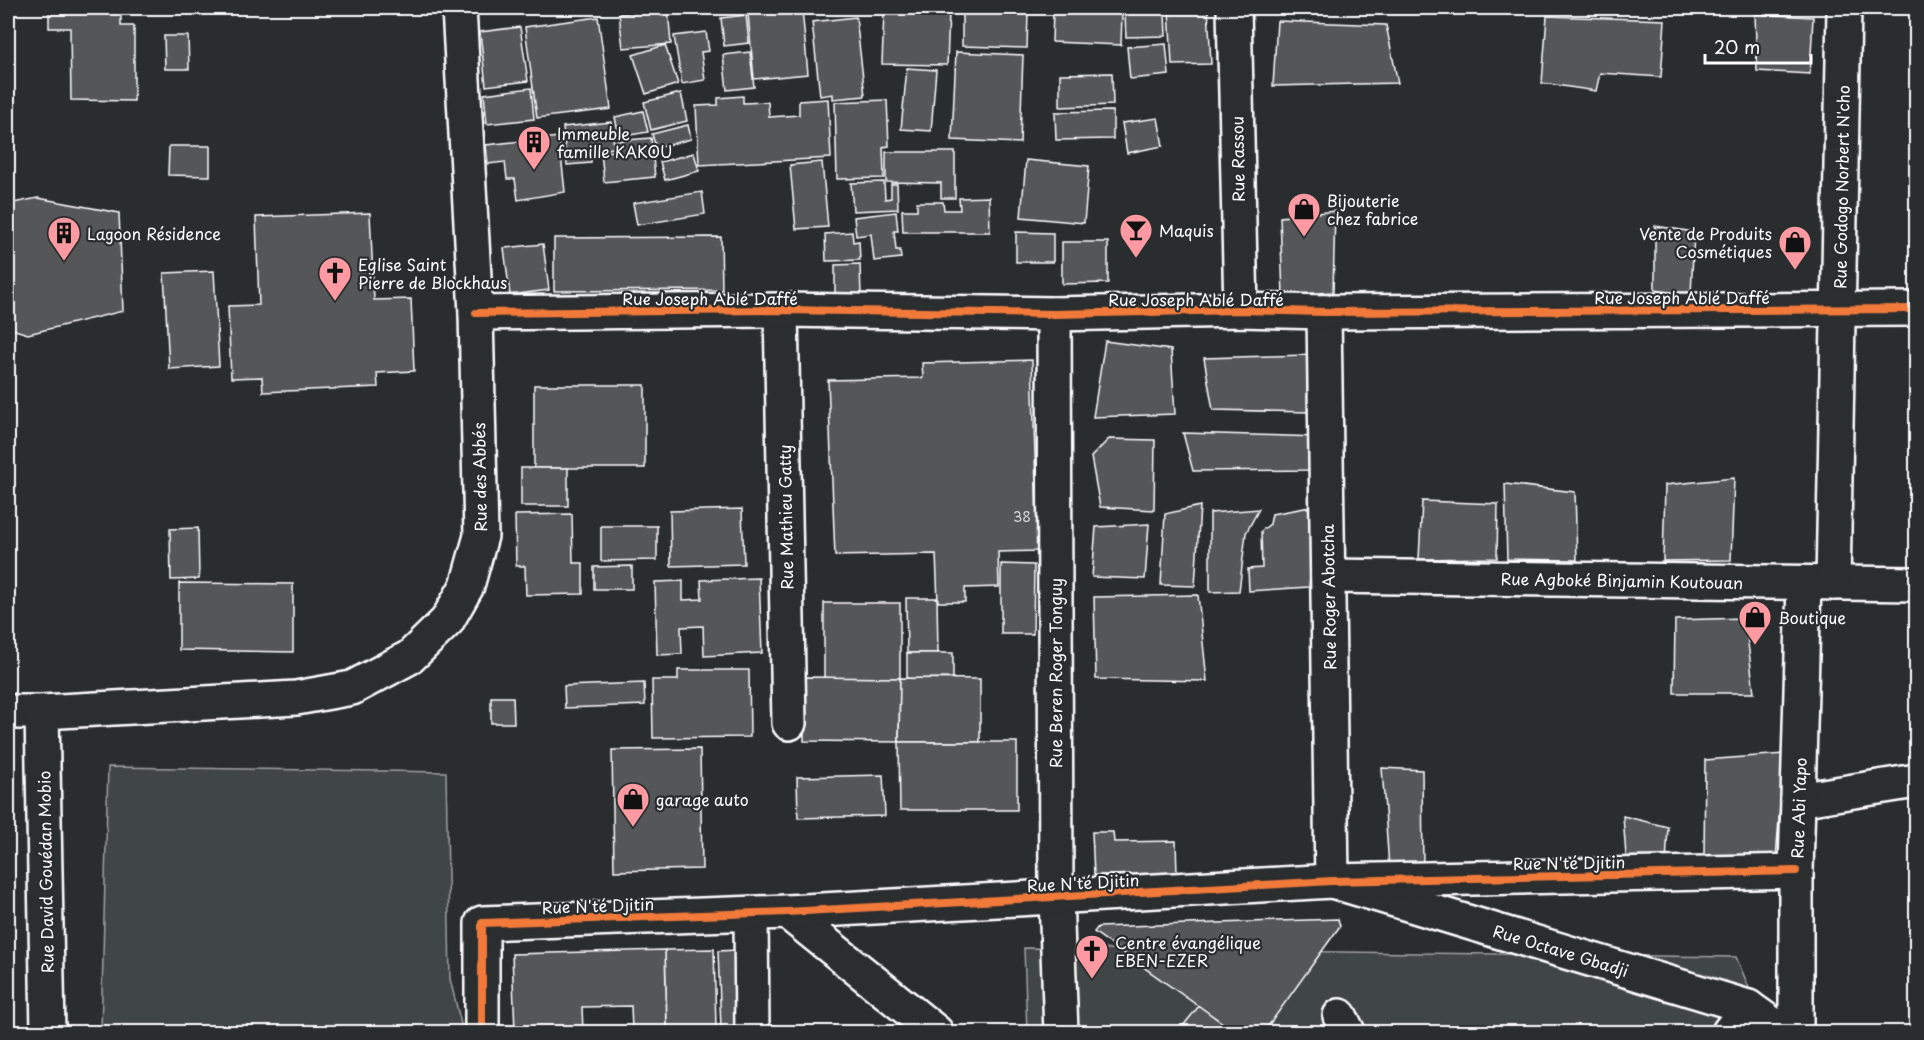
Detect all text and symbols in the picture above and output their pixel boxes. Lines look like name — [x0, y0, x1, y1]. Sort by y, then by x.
scale bar — [1705, 27, 1812, 65]
text: 20 m — [1714, 33, 1760, 60]
street label: Rue Godogo Norbert N'cho — [1827, 85, 1855, 289]
street label: Rue Rassou — [1224, 116, 1250, 202]
place label: Immeuble famille KAKOU — [557, 121, 673, 163]
building icon: Immeuble famille KAKOU — [516, 124, 552, 171]
place label: Bijouterie chez fabrice — [1327, 188, 1418, 230]
shop icon: Bijouterie chez fabrice — [1286, 191, 1322, 238]
bar icon: Maquis — [1118, 212, 1154, 259]
building icon: Lagoon Résidence — [46, 215, 82, 262]
place label: Maquis — [1159, 218, 1214, 242]
place label: Lagoon Résidence — [87, 221, 221, 245]
place label: Vente de Produits Cosmétiques — [1639, 221, 1772, 263]
shop icon: Vente de Produits Cosmétiques — [1777, 224, 1813, 271]
place label: Eglise Saint Pierre de Blockhaus — [358, 252, 507, 294]
church icon: Eglise Saint Pierre de Blockhaus — [317, 255, 353, 302]
street label: Rue Joseph Ablé Daffé — [1594, 285, 1770, 309]
street label: Rue Joseph Ablé Daffé — [622, 286, 798, 310]
street label: Rue Joseph Ablé Daffé — [1108, 287, 1284, 311]
street label: Rue des Abbés — [466, 422, 492, 532]
street label: Rue Mathieu Gatty — [772, 444, 798, 590]
house number: 38 — [1013, 506, 1031, 527]
street label: Rue Roger Abotcha — [1315, 524, 1341, 670]
street label: Rue Agboké Binjamin Koutouan — [1501, 566, 1743, 594]
street label: Rue Beren Roger Tonguy — [1043, 578, 1067, 768]
shop icon: Boutique — [1737, 599, 1773, 646]
place label: Boutique — [1778, 605, 1846, 629]
street label: Rue Abi Yapo — [1784, 757, 1812, 859]
street label: Rue David Gouédan Mobio — [31, 770, 59, 973]
shop icon: garage auto — [615, 781, 651, 828]
place label: garage auto — [656, 787, 749, 811]
street label: Rue N'té Djitin — [1513, 849, 1625, 875]
street label: Rue N'té Djitin — [1026, 867, 1140, 897]
street label: Rue N'té Djitin — [541, 891, 655, 919]
street label: Rue Octave Gbadji — [1490, 918, 1632, 982]
place label: Centre évangélique EBEN-EZER — [1115, 930, 1261, 972]
church icon: Centre évangélique EBEN-EZER — [1074, 933, 1110, 980]

